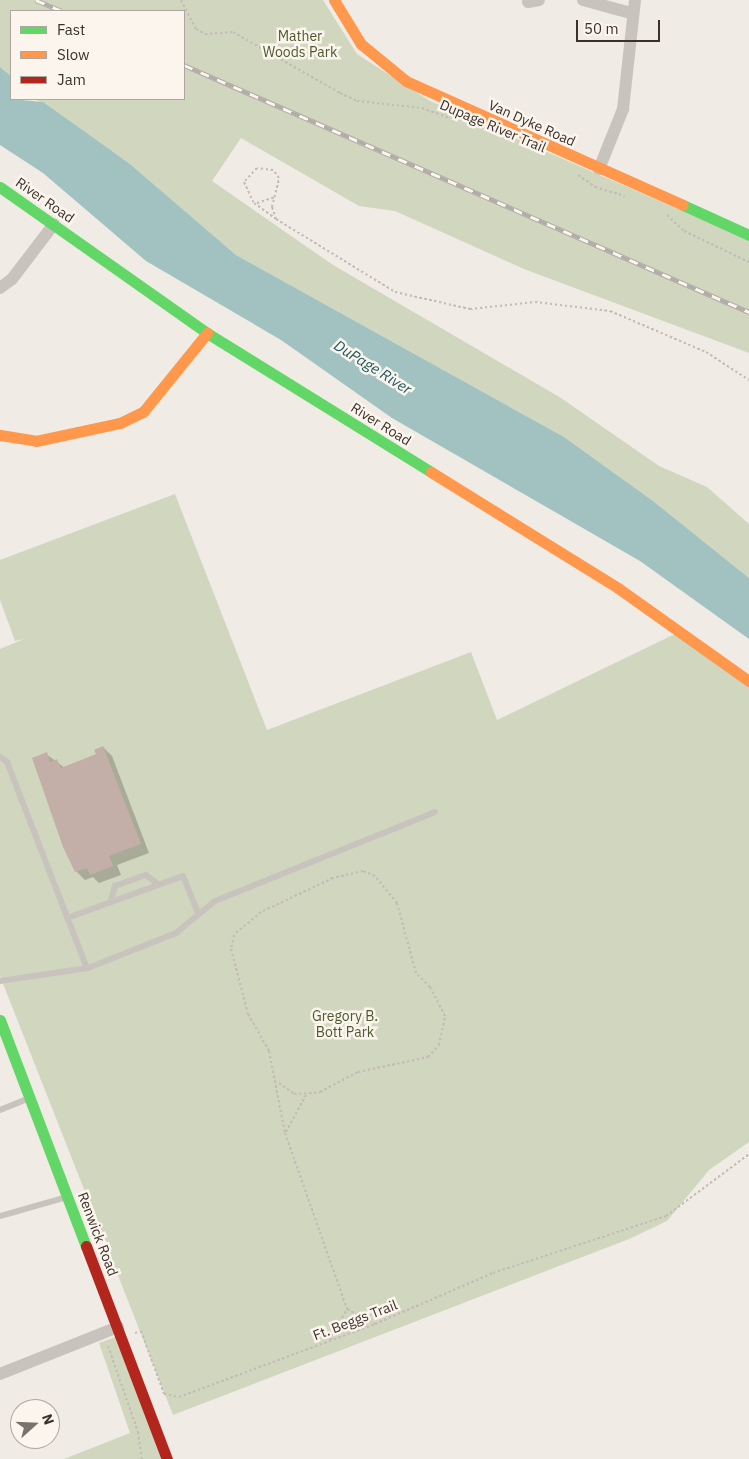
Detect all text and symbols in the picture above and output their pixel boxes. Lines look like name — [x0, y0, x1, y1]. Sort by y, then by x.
legend — [10, 10, 185, 100]
scale bar — [579, 10, 663, 42]
text: 50 m — [584, 19, 619, 38]
text: Fast — [57, 20, 85, 39]
park label: Mather Woods Park — [263, 28, 337, 60]
text: Slow — [57, 45, 90, 64]
text: Jam — [57, 70, 86, 89]
street label: Dupage River Trail — [437, 96, 549, 156]
street label: Van Dyke Road — [486, 96, 578, 150]
street label: River Road — [13, 174, 77, 226]
water label: DuPage River — [331, 336, 415, 398]
street label: River Road — [348, 399, 414, 449]
park label: Gregory B. Bott Park — [312, 1008, 378, 1040]
street label: Renwick Road — [74, 1190, 122, 1278]
street label: Ft. Beggs Trail — [311, 1296, 399, 1344]
north arrow — [10, 1399, 60, 1449]
text: N — [38, 1411, 58, 1427]

